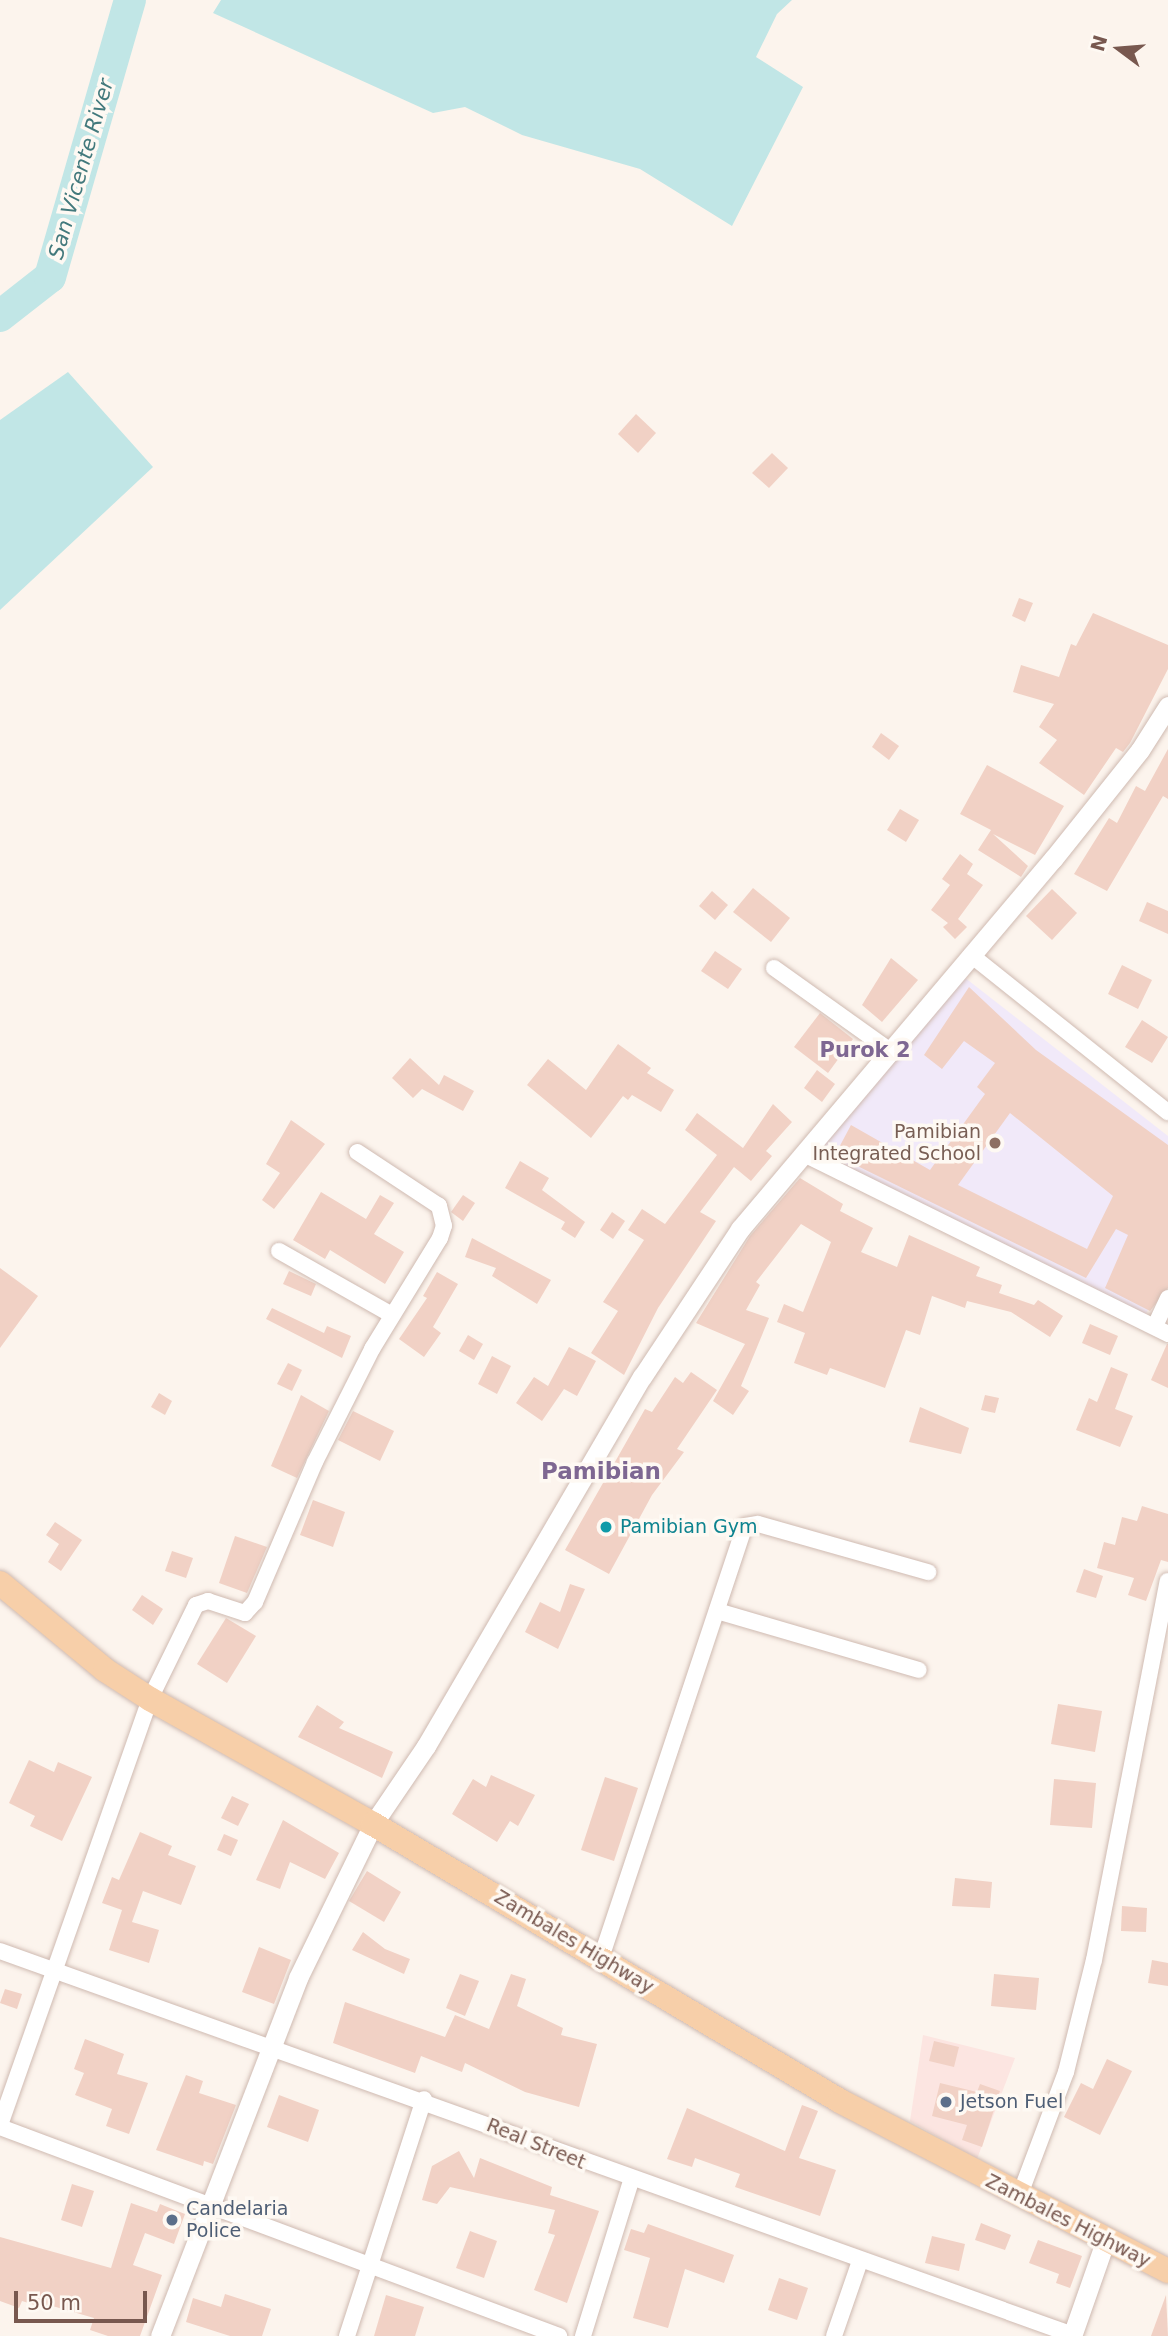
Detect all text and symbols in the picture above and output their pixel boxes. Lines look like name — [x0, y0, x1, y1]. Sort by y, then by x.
north arrow — [1084, 14, 1154, 84]
text: N — [1086, 33, 1112, 54]
water label: San Vicente River — [43, 76, 119, 262]
district label: Purok 2 — [819, 1037, 911, 1063]
place label: Pamibian Integrated School — [812, 1121, 981, 1165]
marker: Pamibian Integrated School — [987, 1135, 1003, 1151]
district label: Pamibian — [541, 1457, 661, 1485]
place label: Pamibian Gym — [620, 1516, 758, 1538]
marker: Pamibian Gym — [598, 1519, 614, 1535]
street label: Zambales Highway — [490, 1885, 658, 1999]
place label: Jetson Fuel — [960, 2091, 1063, 2113]
marker: Jetson Fuel — [938, 2094, 954, 2110]
street label: Real Street — [483, 2114, 589, 2174]
street label: Zambales Highway — [982, 2170, 1154, 2272]
place label: Candelaria Police — [186, 2198, 288, 2242]
marker: Candelaria Police — [164, 2212, 180, 2228]
scale bar — [18, 2276, 150, 2320]
text: 50 m — [27, 2291, 81, 2315]

